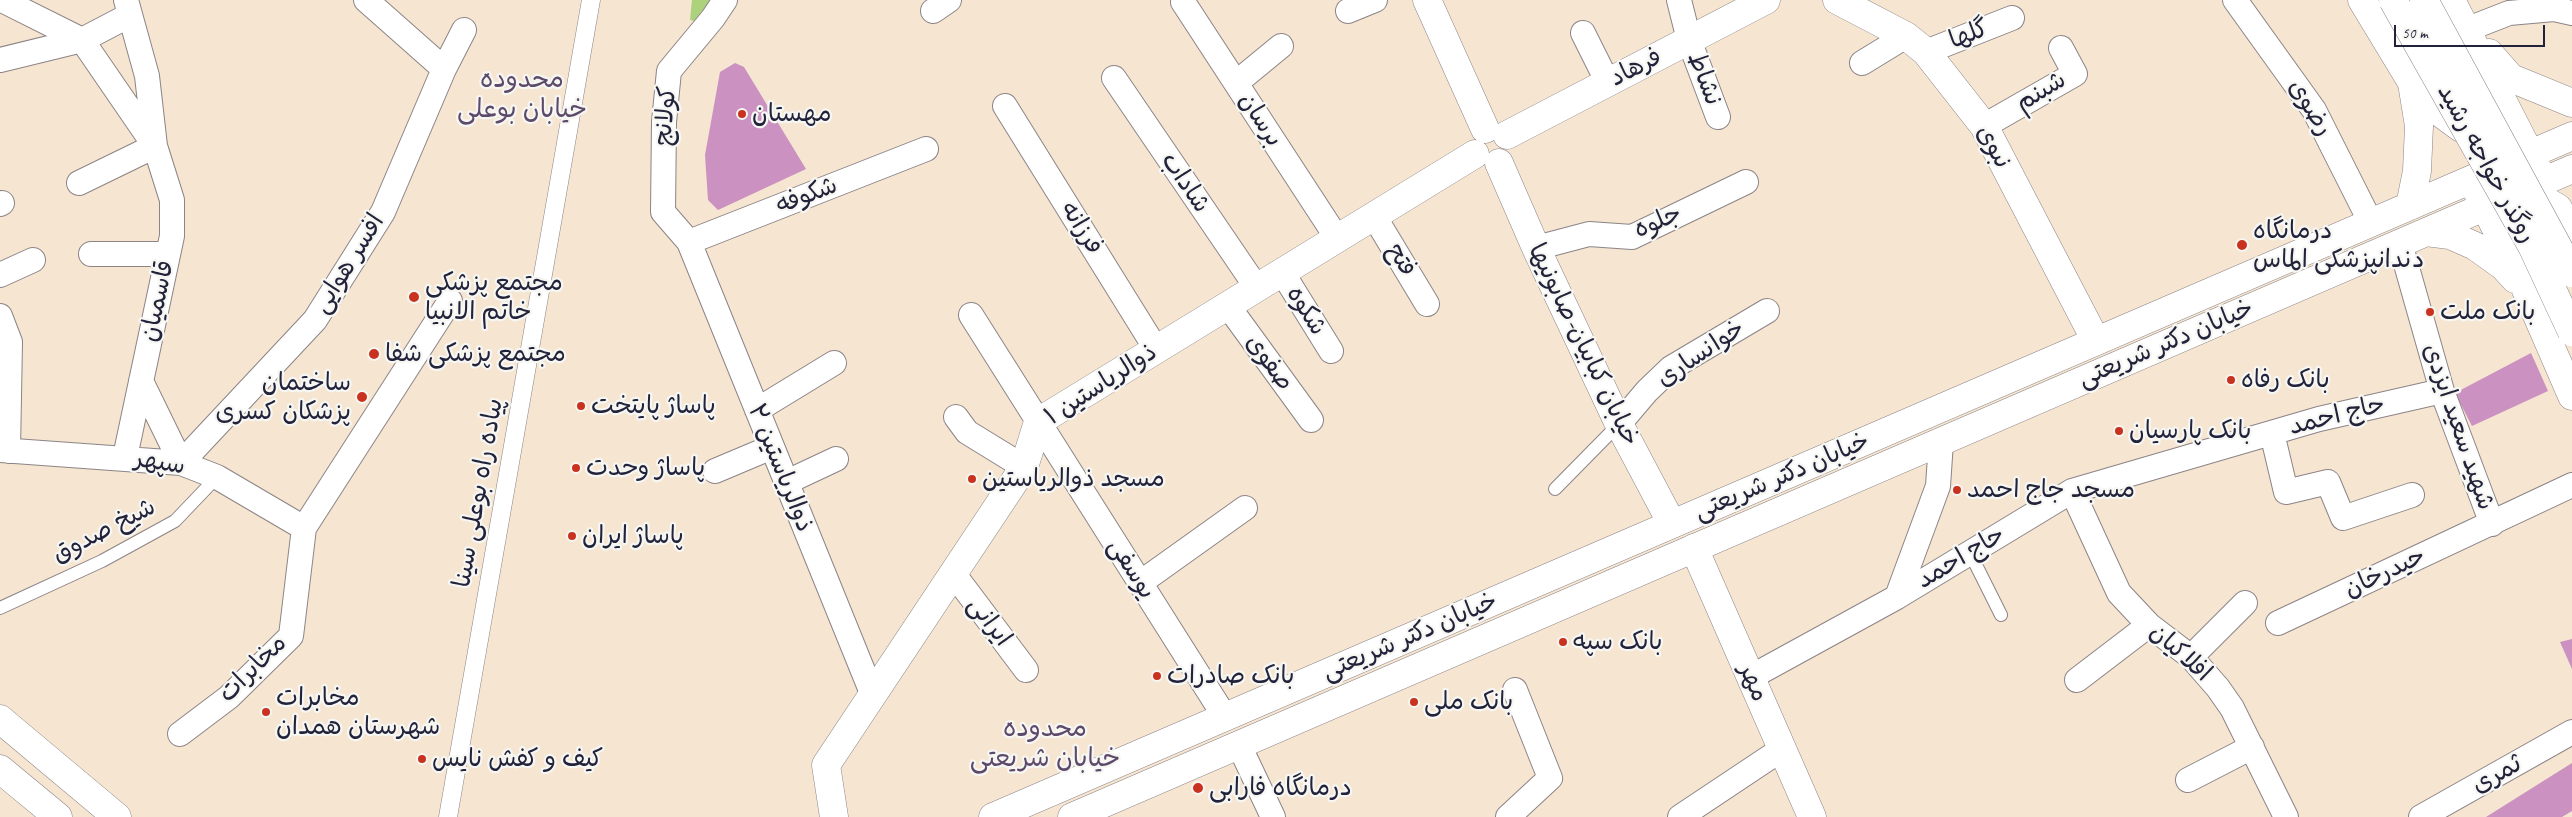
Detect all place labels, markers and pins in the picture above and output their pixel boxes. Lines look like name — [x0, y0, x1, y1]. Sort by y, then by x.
place label: مهستان — [752, 99, 832, 129]
marker: مهستان — [736, 108, 748, 120]
place label: درمانگاه دندانپزشکی الماس — [2253, 216, 2424, 275]
marker: درمانگاه دندانپزشکی الماس — [2235, 238, 2249, 252]
place label: مجتمع پزشکی خاتم الانبیا — [425, 268, 563, 327]
marker: مجتمع پزشکی خاتم الانبیا — [407, 290, 421, 304]
place label: بانک ملت — [2440, 297, 2535, 327]
marker: بانک ملت — [2424, 306, 2436, 318]
place label: مجتمع پزشکی شفا — [385, 339, 566, 369]
marker: مجتمع پزشکی شفا — [367, 347, 381, 361]
place label: بانک رفاه — [2241, 365, 2330, 395]
place label: ساختمان پزشکان کسری — [215, 368, 351, 427]
marker: بانک رفاه — [2225, 374, 2237, 386]
marker: ساختمان پزشکان کسری — [355, 390, 369, 404]
place label: پاساژ پایتخت — [591, 391, 716, 421]
marker: پاساژ پایتخت — [575, 400, 587, 412]
place label: بانک پارسیان — [2129, 416, 2252, 446]
marker: بانک پارسیان — [2113, 425, 2125, 437]
place label: پاساژ وحدت — [586, 453, 705, 483]
marker: پاساژ وحدت — [570, 462, 582, 474]
place label: مسجد ذوالریاستین — [982, 464, 1165, 494]
marker: مسجد ذوالریاستین — [966, 473, 978, 485]
place label: مسجد جاج احمد — [1967, 475, 2135, 505]
marker: مسجد جاج احمد — [1951, 484, 1963, 496]
place label: پاساژ ایران — [582, 521, 684, 551]
marker: پاساژ ایران — [566, 530, 578, 542]
place label: بانک سپه — [1573, 627, 1663, 657]
marker: بانک سپه — [1557, 636, 1569, 648]
place label: بانک صادرات — [1167, 661, 1295, 691]
marker: بانک صادرات — [1151, 670, 1163, 682]
place label: مخابرات شهرستان همدان — [276, 683, 440, 742]
place label: بانک ملی — [1424, 687, 1513, 717]
marker: بانک ملی — [1408, 696, 1420, 708]
marker: مخابرات شهرستان همدان — [260, 706, 272, 718]
place label: کیف و کفش نایس — [432, 744, 603, 774]
marker: کیف و کفش نایس — [416, 753, 428, 765]
place label: درمانگاه فارابی — [1209, 773, 1352, 803]
marker: درمانگاه فارابی — [1191, 781, 1205, 795]

